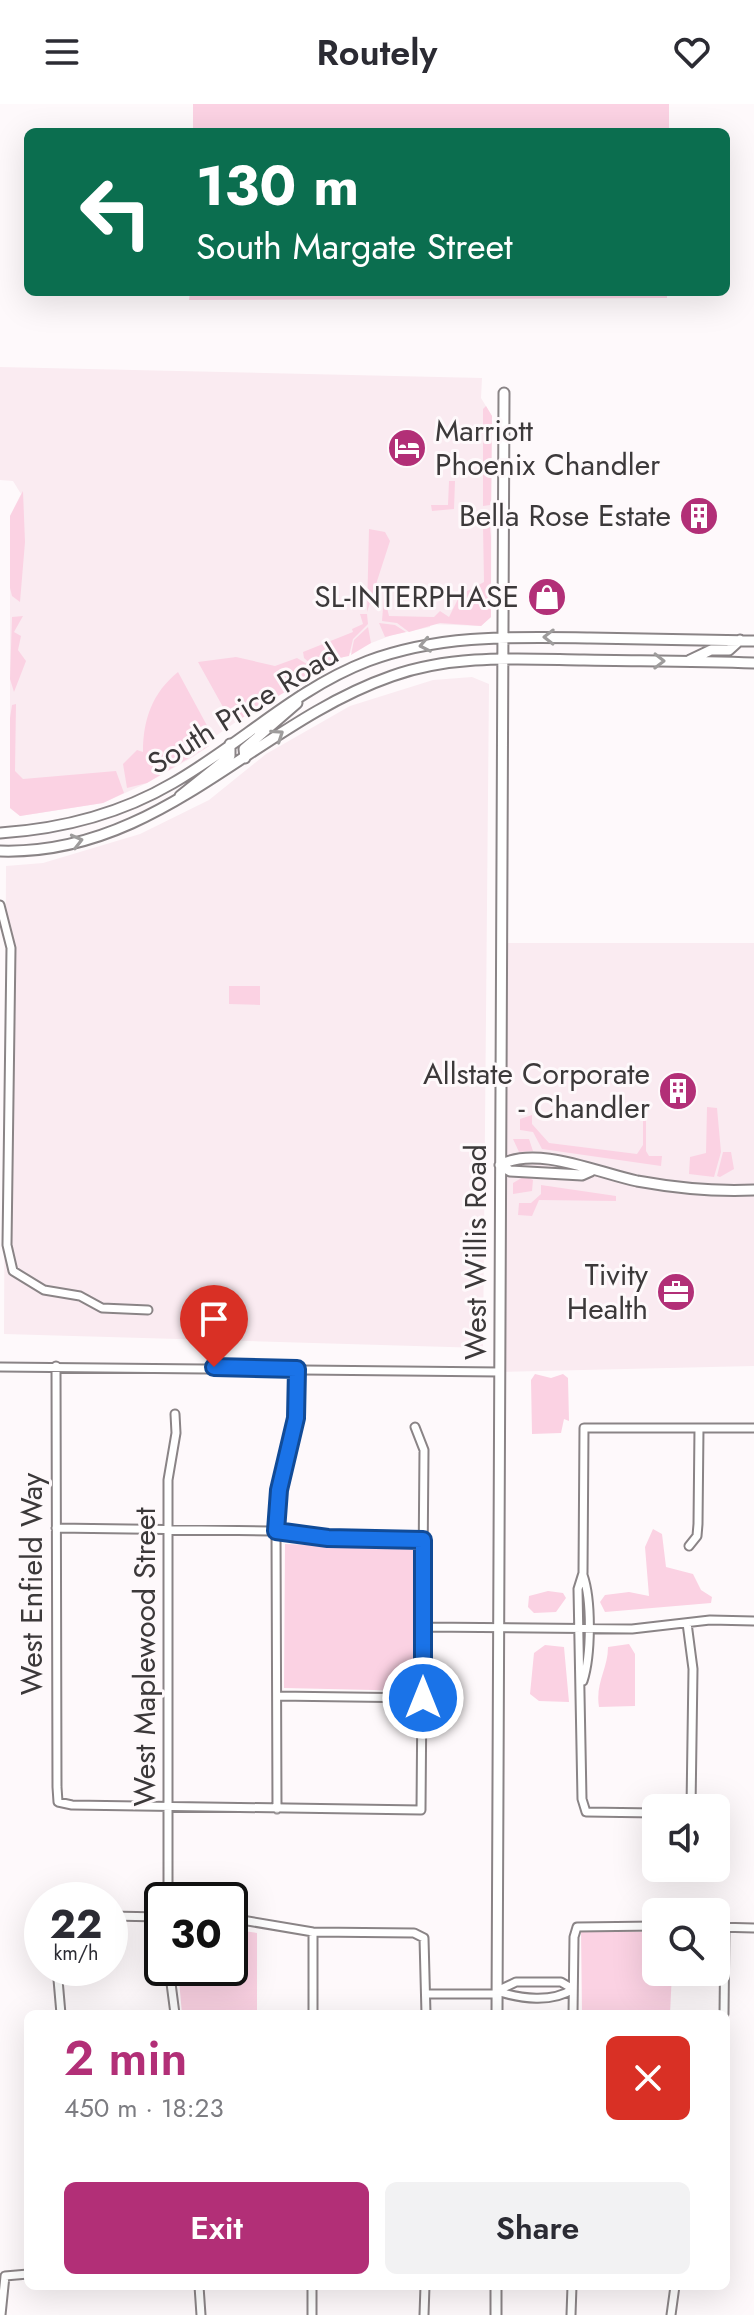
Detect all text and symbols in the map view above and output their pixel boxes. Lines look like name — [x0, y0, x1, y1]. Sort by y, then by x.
text: Routely — [317, 26, 437, 78]
icon: menu — [40, 30, 84, 74]
icon: heart — [670, 30, 714, 74]
text: 130 m — [196, 145, 359, 226]
icon: left — [64, 160, 168, 264]
text: South Margate Street — [196, 220, 513, 272]
place label: Marriott Phoenix Chandler — [435, 409, 661, 486]
hotel icon: Marriott Phoenix Chandler — [386, 427, 428, 469]
place label: Bella Rose Estate — [459, 494, 671, 537]
building icon: Bella Rose Estate — [678, 495, 720, 537]
place label: SL-INTERPHASE — [314, 575, 519, 618]
shop icon: SL-INTERPHASE — [526, 576, 568, 618]
one-way arrow — [542, 629, 555, 646]
street label: South Price Road — [139, 633, 347, 785]
one-way arrow — [418, 635, 432, 652]
one-way arrow — [653, 652, 666, 670]
one-way arrow — [270, 730, 284, 745]
one-way arrow — [70, 833, 83, 850]
place label: Allstate Corporate - Chandler — [423, 1052, 651, 1129]
building icon: Allstate Corporate - Chandler — [657, 1070, 699, 1112]
street label: West Willis Road — [454, 1144, 497, 1360]
place label: Tivity Health — [567, 1253, 649, 1330]
office icon: Tivity Health — [655, 1271, 697, 1313]
pin — [180, 1285, 248, 1367]
icon: arrive — [192, 1297, 236, 1341]
street label: West Enfield Way — [10, 1472, 53, 1695]
street label: West Maplewood Street — [123, 1507, 166, 1807]
position arrow — [381, 1656, 465, 1740]
map controls — [642, 1794, 730, 1986]
button: sound — [642, 1794, 730, 1882]
speed limit sign: 30 — [144, 1882, 248, 1986]
text: 22 — [50, 1895, 102, 1953]
button: search — [642, 1898, 730, 1986]
text: km/h — [53, 1939, 99, 1968]
text: 2 min — [64, 2024, 187, 2093]
button: close — [606, 2036, 690, 2120]
text: 450 m · 18:23 — [64, 2089, 224, 2127]
button: Exit — [64, 2182, 369, 2274]
button: Share — [385, 2182, 690, 2274]

